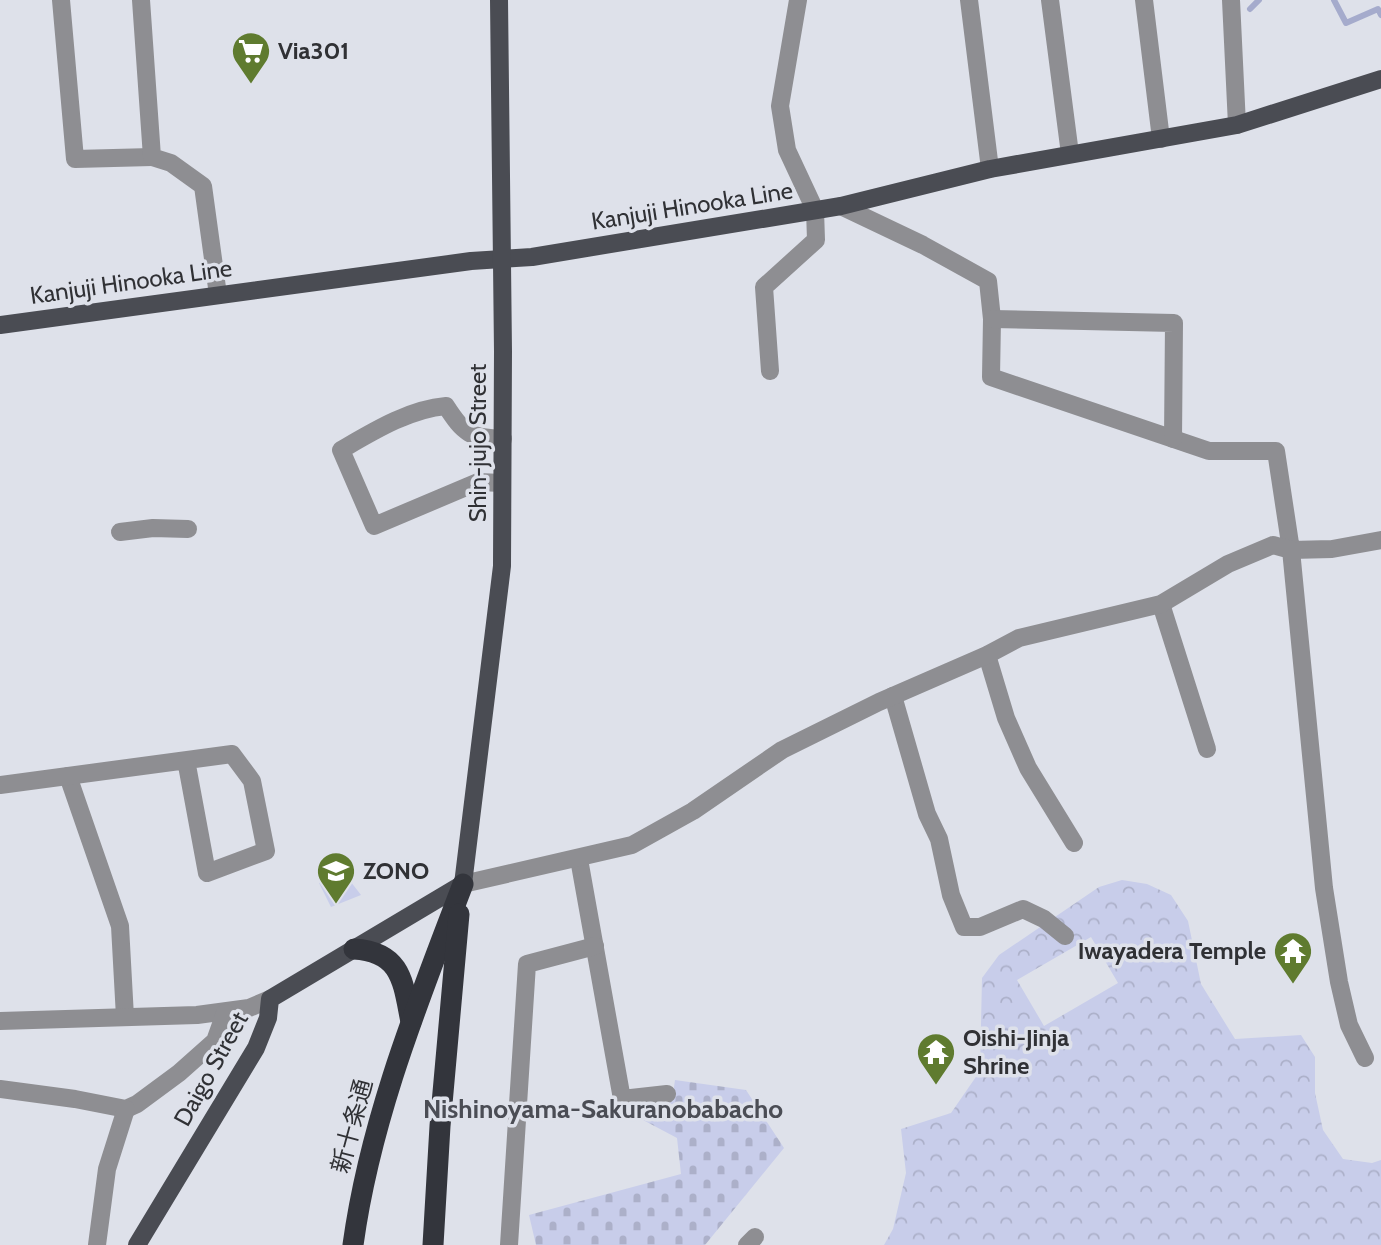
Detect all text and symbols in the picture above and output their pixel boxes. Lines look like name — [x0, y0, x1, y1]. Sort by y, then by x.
supermarket icon: Via301 — [230, 30, 272, 85]
place label: Via301 — [278, 36, 349, 65]
street label: Kanjuji Hinooka Line — [589, 175, 795, 236]
street label: Kanjuji Hinooka Line — [28, 253, 234, 310]
street label: Shin-jujo Street — [463, 364, 492, 522]
school or university icon: ZONO — [315, 850, 357, 905]
place label: ZONO — [363, 856, 429, 885]
temple icon: Iwayadera Temple — [1272, 930, 1314, 985]
place label: Iwayadera Temple — [1078, 936, 1266, 965]
street label: Daigo Street — [167, 1007, 254, 1131]
place label: Oishi-Jinja Shrine — [963, 1023, 1069, 1080]
temple icon: Oishi-Jinja Shrine — [915, 1031, 957, 1086]
street label: 新十条通 — [325, 1076, 378, 1176]
district label: Nishinoyama-Sakuranobabacho — [423, 1093, 783, 1125]

